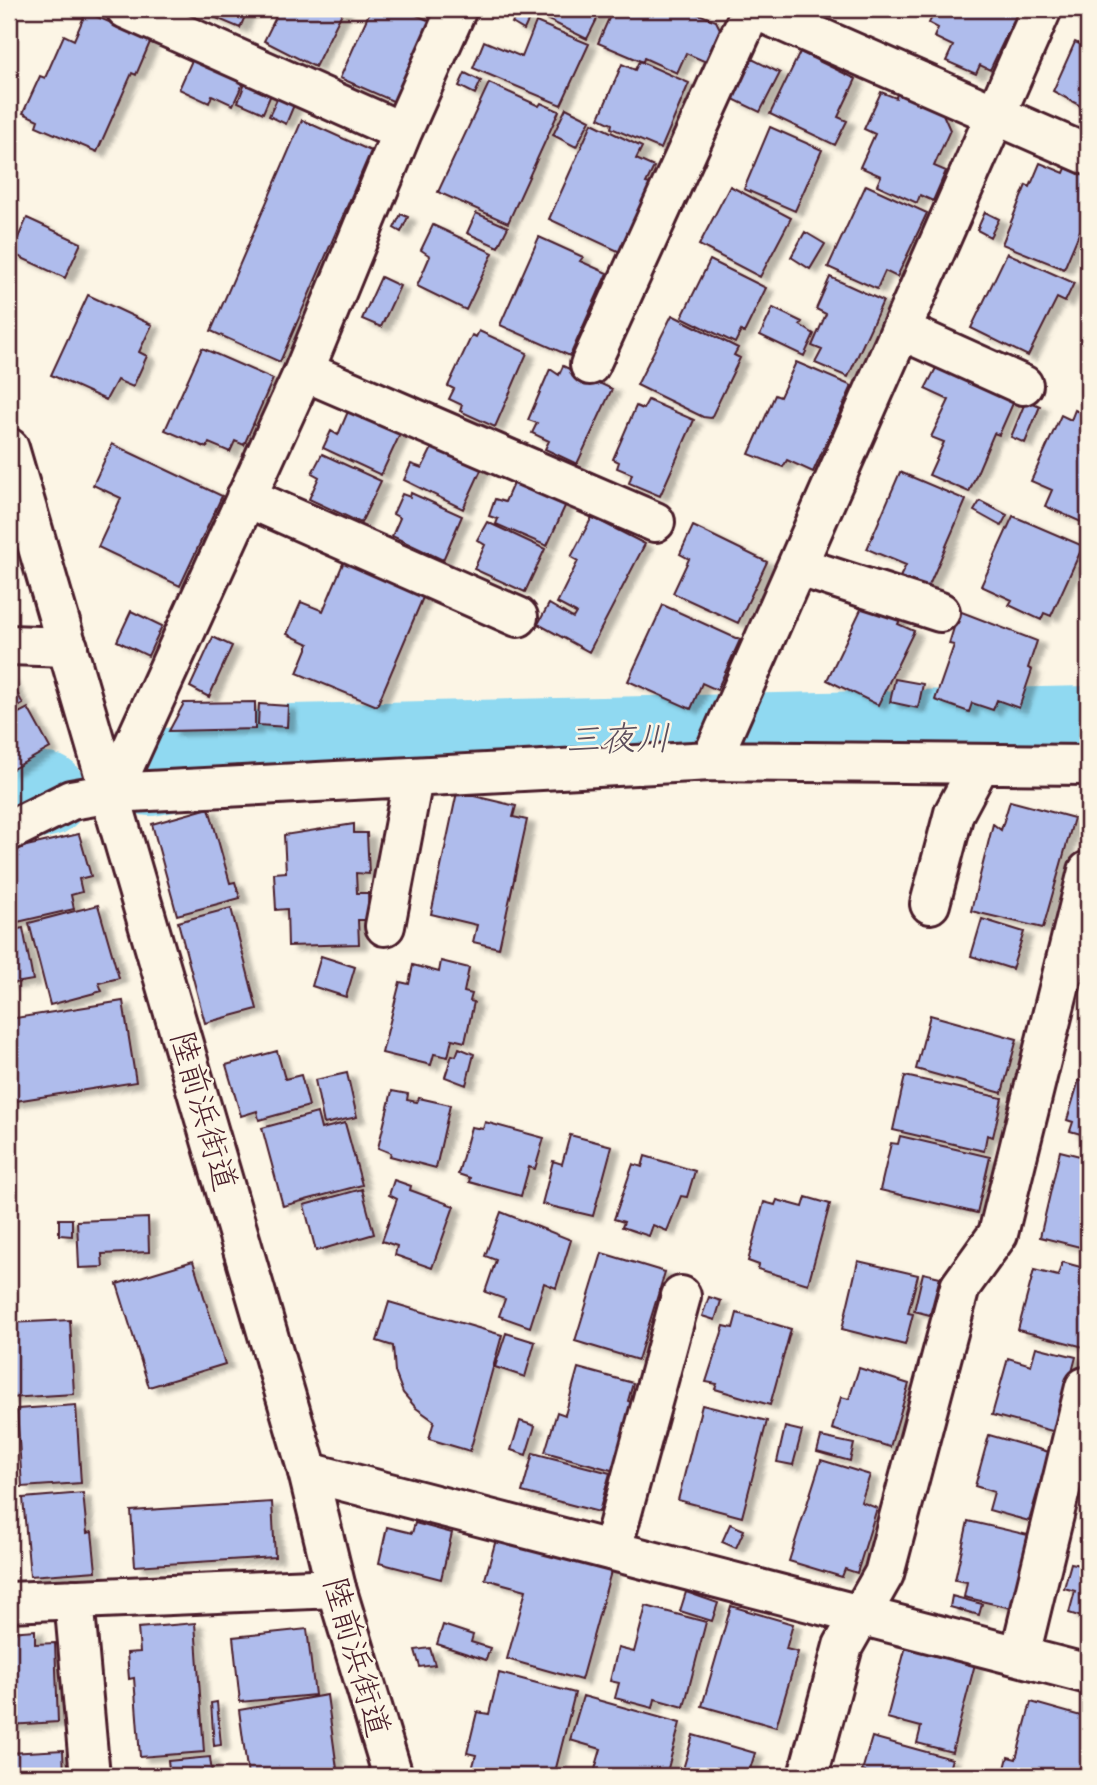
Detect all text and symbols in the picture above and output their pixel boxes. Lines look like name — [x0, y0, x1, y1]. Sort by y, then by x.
water label: 三夜川 — [565, 716, 671, 762]
street label: 陸前浜街道 — [161, 1026, 247, 1196]
street label: 陸前浜街道 — [314, 1572, 400, 1742]

